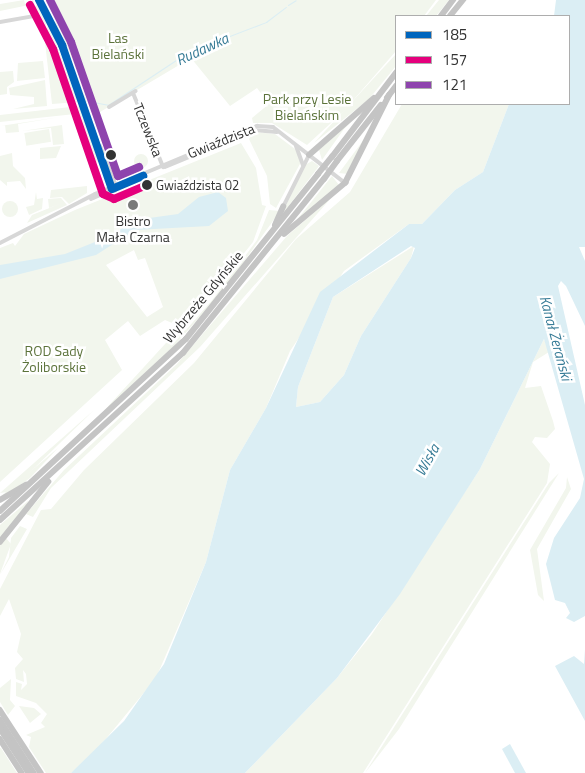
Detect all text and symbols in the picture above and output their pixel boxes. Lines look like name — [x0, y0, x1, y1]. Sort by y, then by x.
legend — [395, 15, 570, 105]
text: 185 — [442, 23, 467, 46]
water label: Rudawka — [173, 29, 231, 69]
park label: Las Bielański — [92, 30, 144, 62]
text: 157 — [442, 48, 467, 71]
text: 121 — [442, 73, 467, 96]
park label: Park przy Lesie Bielańskim — [263, 91, 351, 124]
street label: Tczewska — [130, 101, 166, 159]
street label: Gwiaździsta — [185, 120, 257, 162]
unlabelled marker — [106, 150, 116, 160]
place label: Gwiaździsta 02 — [156, 177, 239, 193]
marker: Gwiaździsta 02 — [142, 180, 152, 190]
marker: Bistro Mała Czarna — [127, 199, 139, 211]
place label: Bistro Mała Czarna — [96, 213, 170, 246]
street label: Wybrzeże Gdyńskie — [160, 248, 246, 346]
water label: Kanał Żerański — [536, 294, 576, 382]
park label: ROD Sady Żoliborskie — [22, 343, 86, 376]
water label: Wisła — [411, 441, 443, 479]

